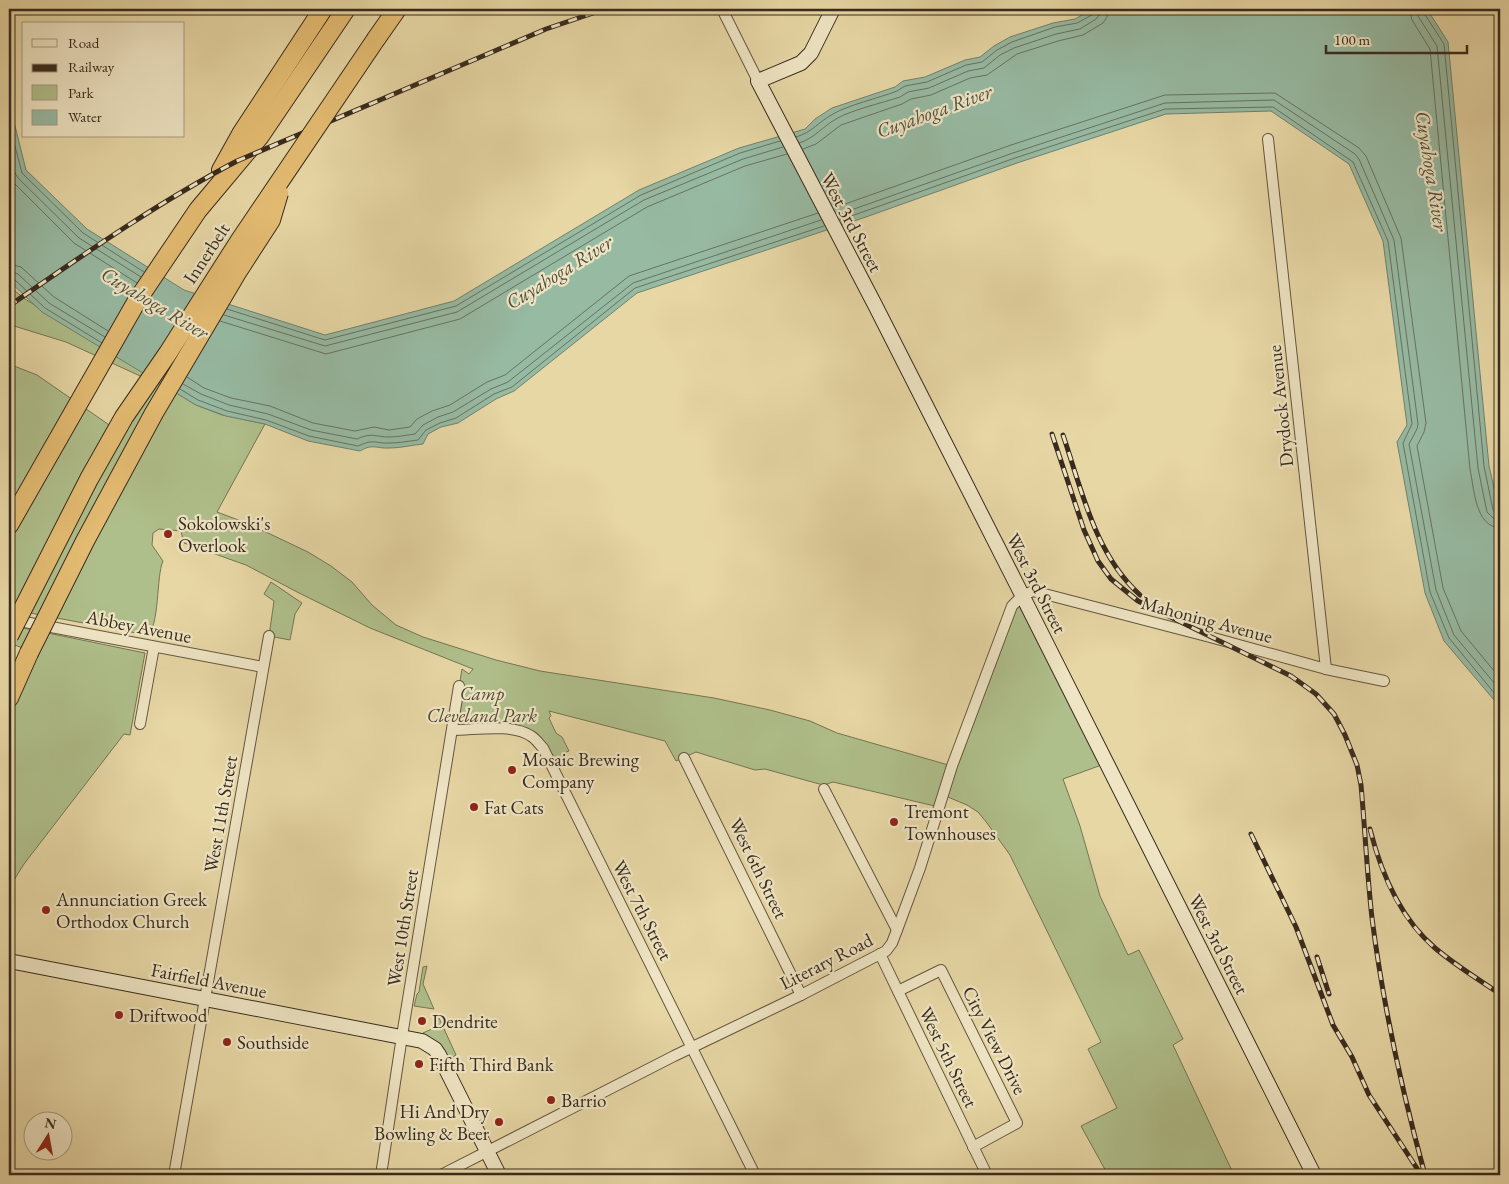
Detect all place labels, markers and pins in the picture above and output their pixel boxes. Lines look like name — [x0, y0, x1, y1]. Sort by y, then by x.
place label: Sokolowski's Overlook — [178, 511, 270, 558]
marker: Sokolowski's Overlook — [162, 528, 174, 540]
place label: Mosaic Brewing Company — [522, 747, 640, 794]
marker: Mosaic Brewing Company — [506, 764, 518, 776]
place label: Fat Cats — [484, 795, 544, 820]
place label: Tremont Townhouses — [904, 799, 996, 846]
marker: Fat Cats — [468, 801, 480, 813]
marker: Tremont Townhouses — [888, 816, 900, 828]
place label: Annunciation Greek Orthodox Church — [55, 887, 208, 934]
marker: Annunciation Greek Orthodox Church — [40, 904, 52, 916]
place label: Driftwood — [129, 1003, 208, 1028]
marker: Driftwood — [113, 1009, 125, 1021]
place label: Dendrite — [432, 1009, 498, 1034]
marker: Dendrite — [416, 1015, 428, 1027]
place label: Southside — [237, 1030, 309, 1055]
marker: Southside — [221, 1036, 233, 1048]
place label: Fifth Third Bank — [429, 1052, 555, 1077]
marker: Fifth Third Bank — [413, 1058, 425, 1070]
place label: Barrio — [561, 1088, 607, 1113]
marker: Barrio — [545, 1094, 557, 1106]
place label: Hi And Dry Bowling & Beer — [374, 1099, 490, 1146]
marker: Hi And Dry Bowling & Beer — [493, 1116, 505, 1128]

